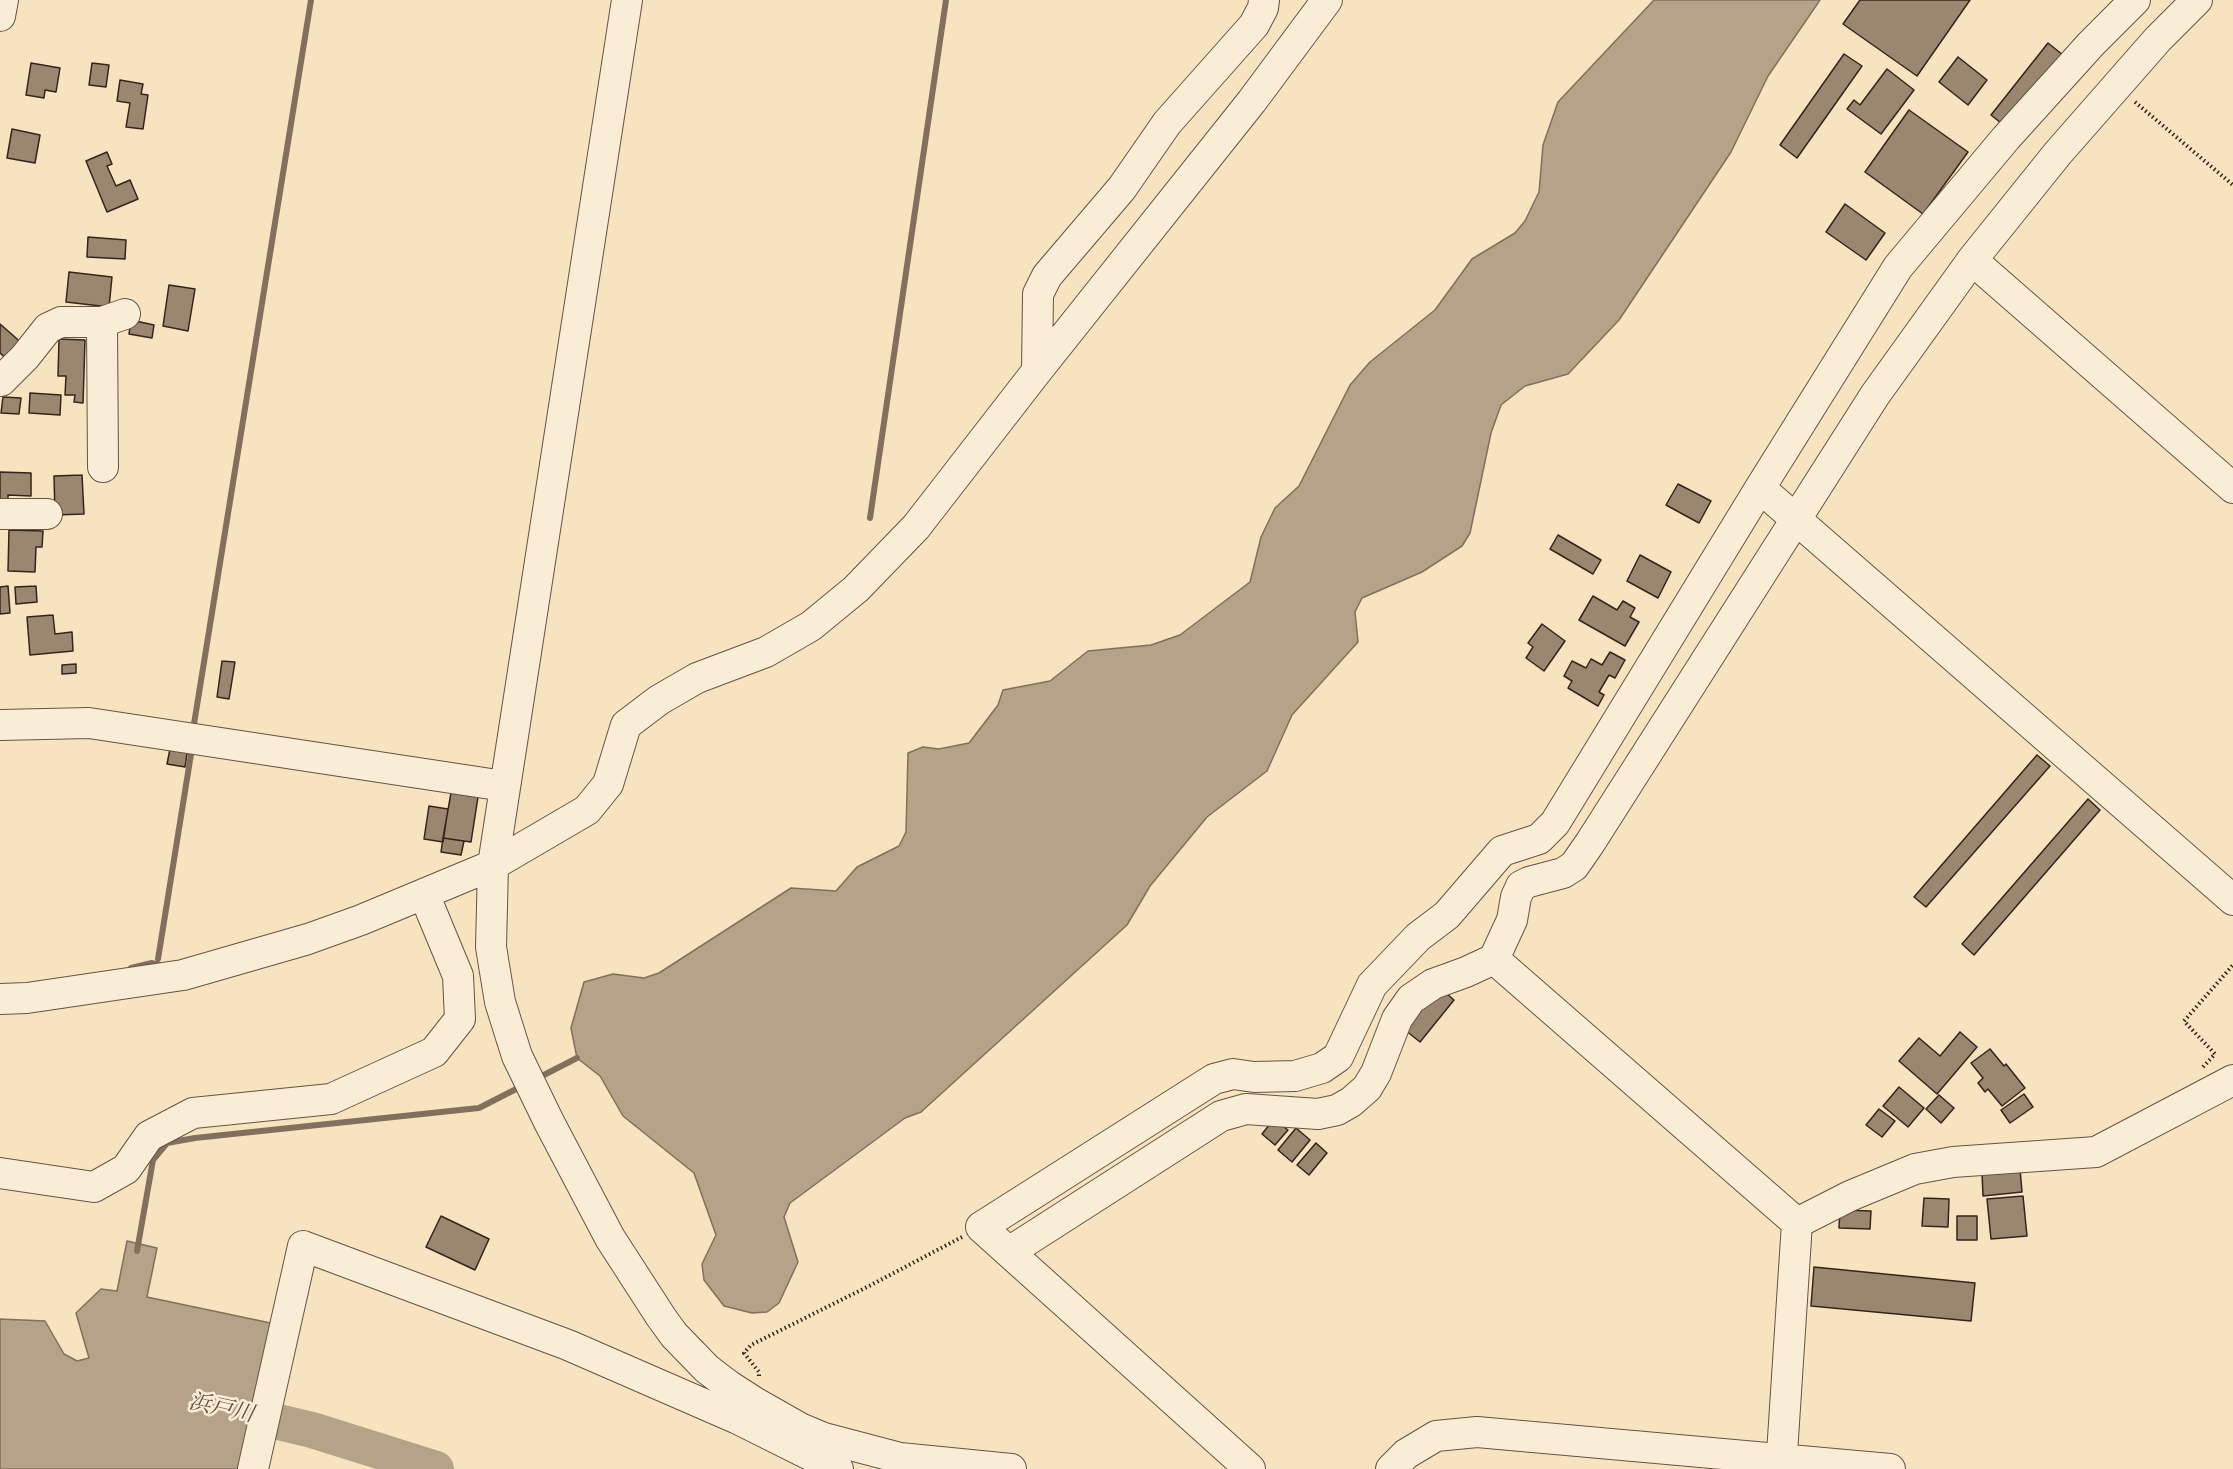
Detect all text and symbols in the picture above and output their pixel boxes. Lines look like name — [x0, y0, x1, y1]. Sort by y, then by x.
water label: 浜戸川 — [186, 1390, 256, 1430]

